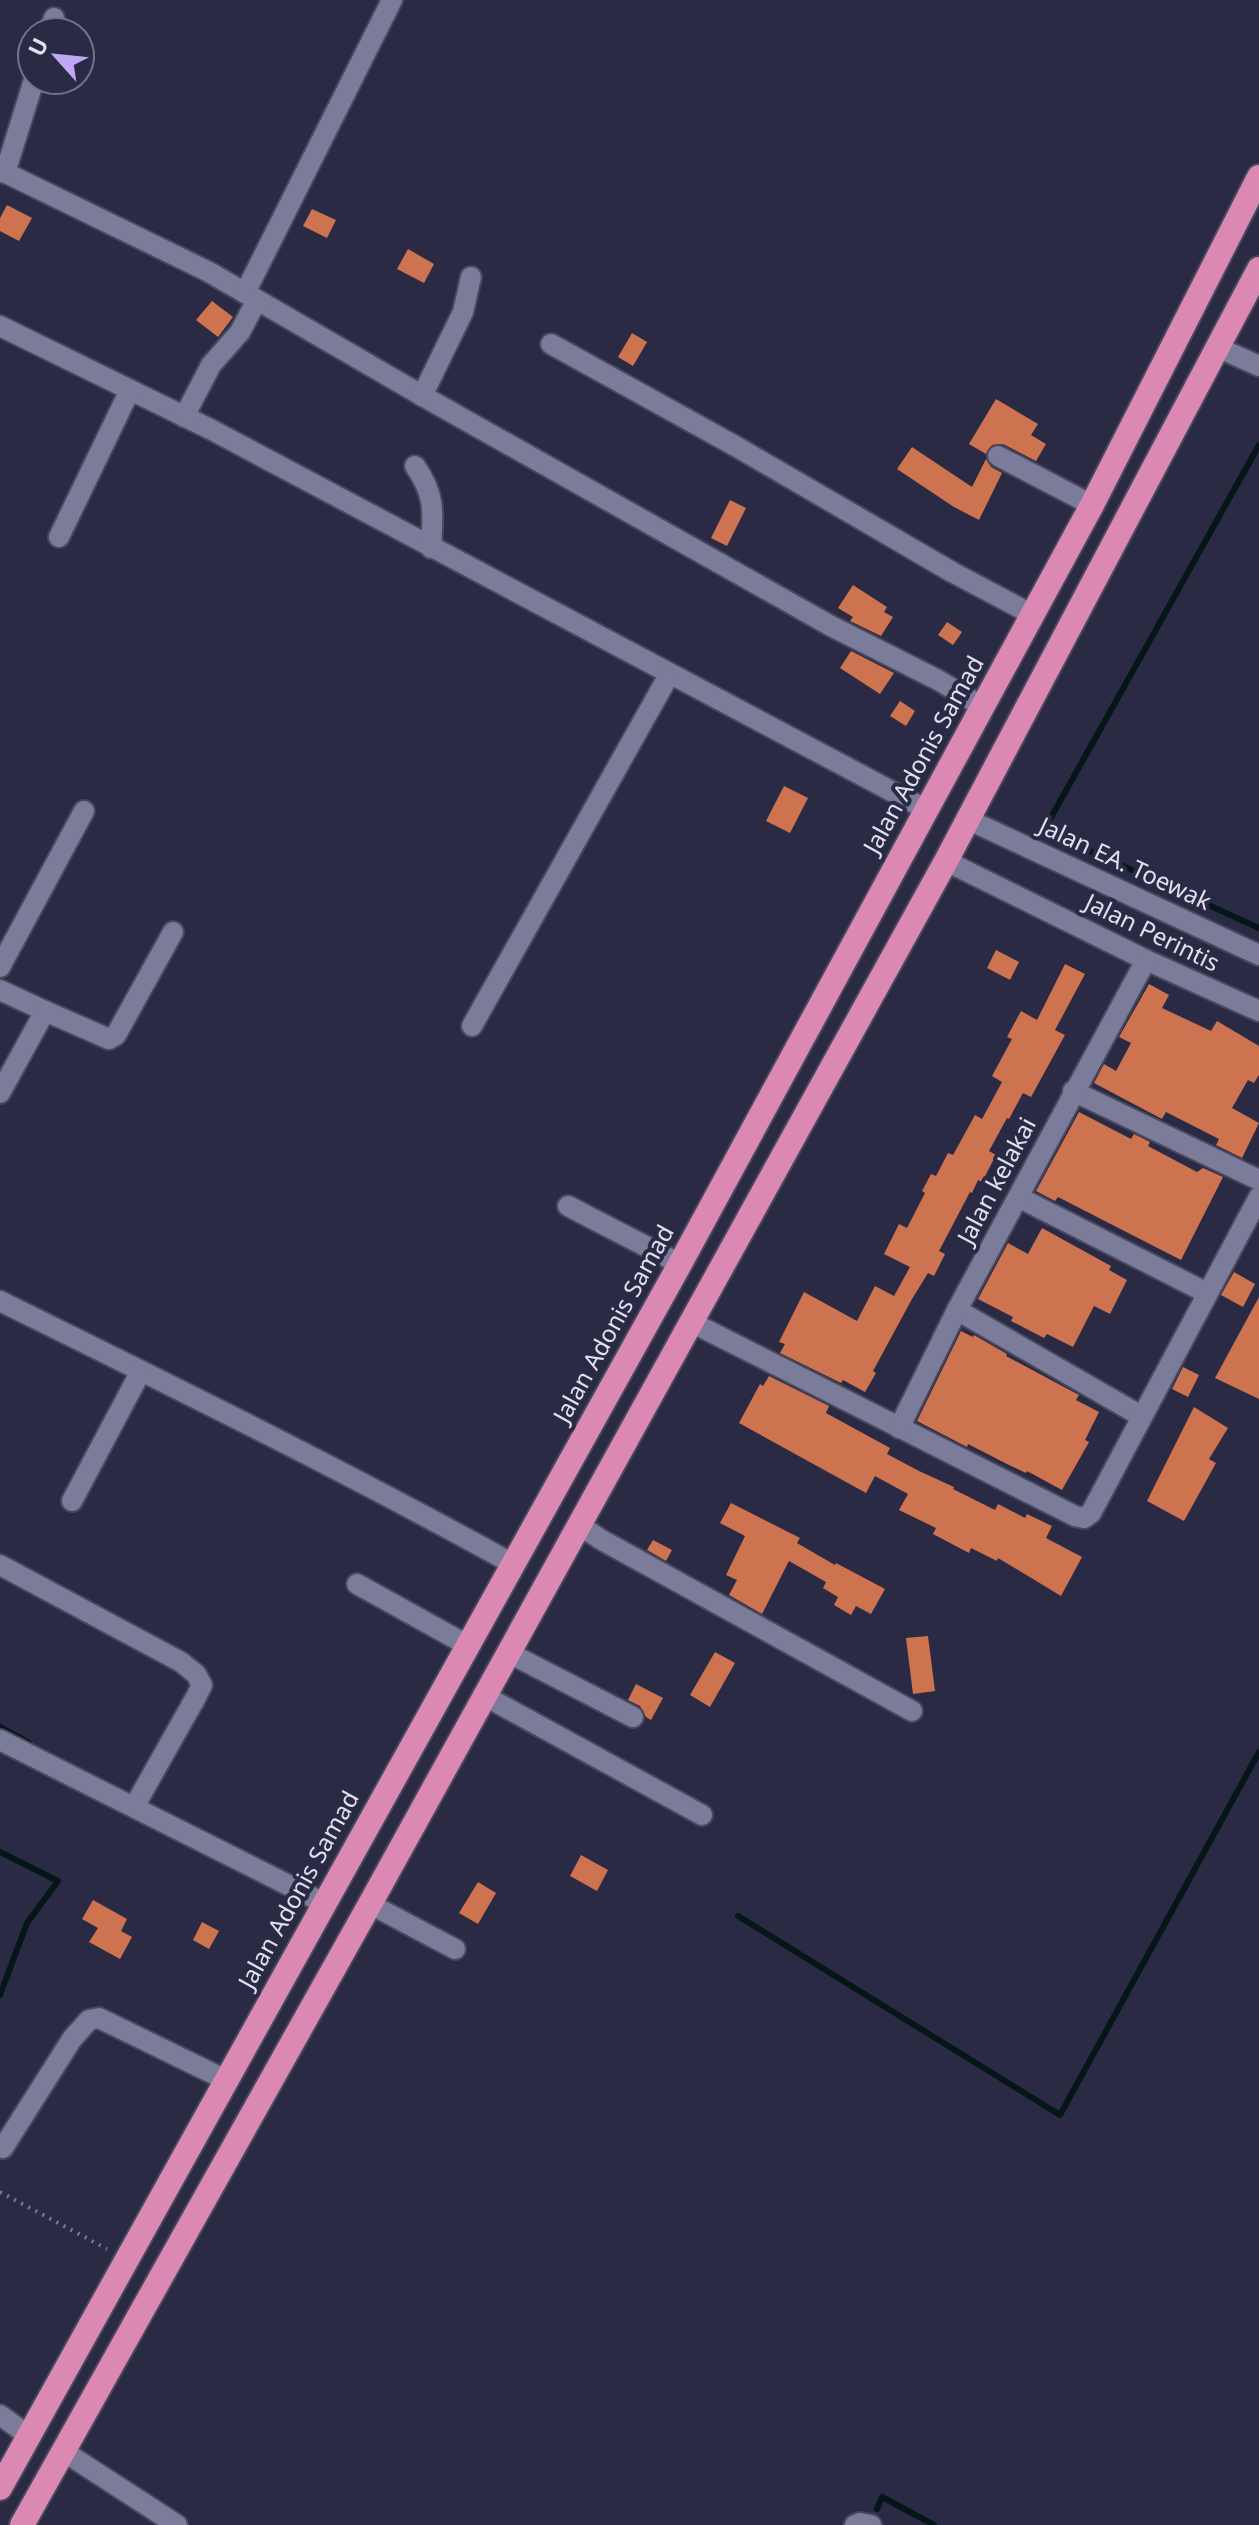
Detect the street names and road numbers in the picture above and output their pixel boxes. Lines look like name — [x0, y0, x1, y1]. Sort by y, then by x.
street label: Jalan Adonis Samad — [854, 649, 991, 861]
street label: Jalan EA. Toewak — [1032, 807, 1217, 917]
street label: Jalan Perintis — [1078, 884, 1226, 979]
street label: Jalan kelakai — [947, 1111, 1043, 1251]
street label: Jalan Adonis Samad — [544, 1218, 681, 1430]
street label: Jalan Adonis Samad — [229, 1784, 366, 1996]

